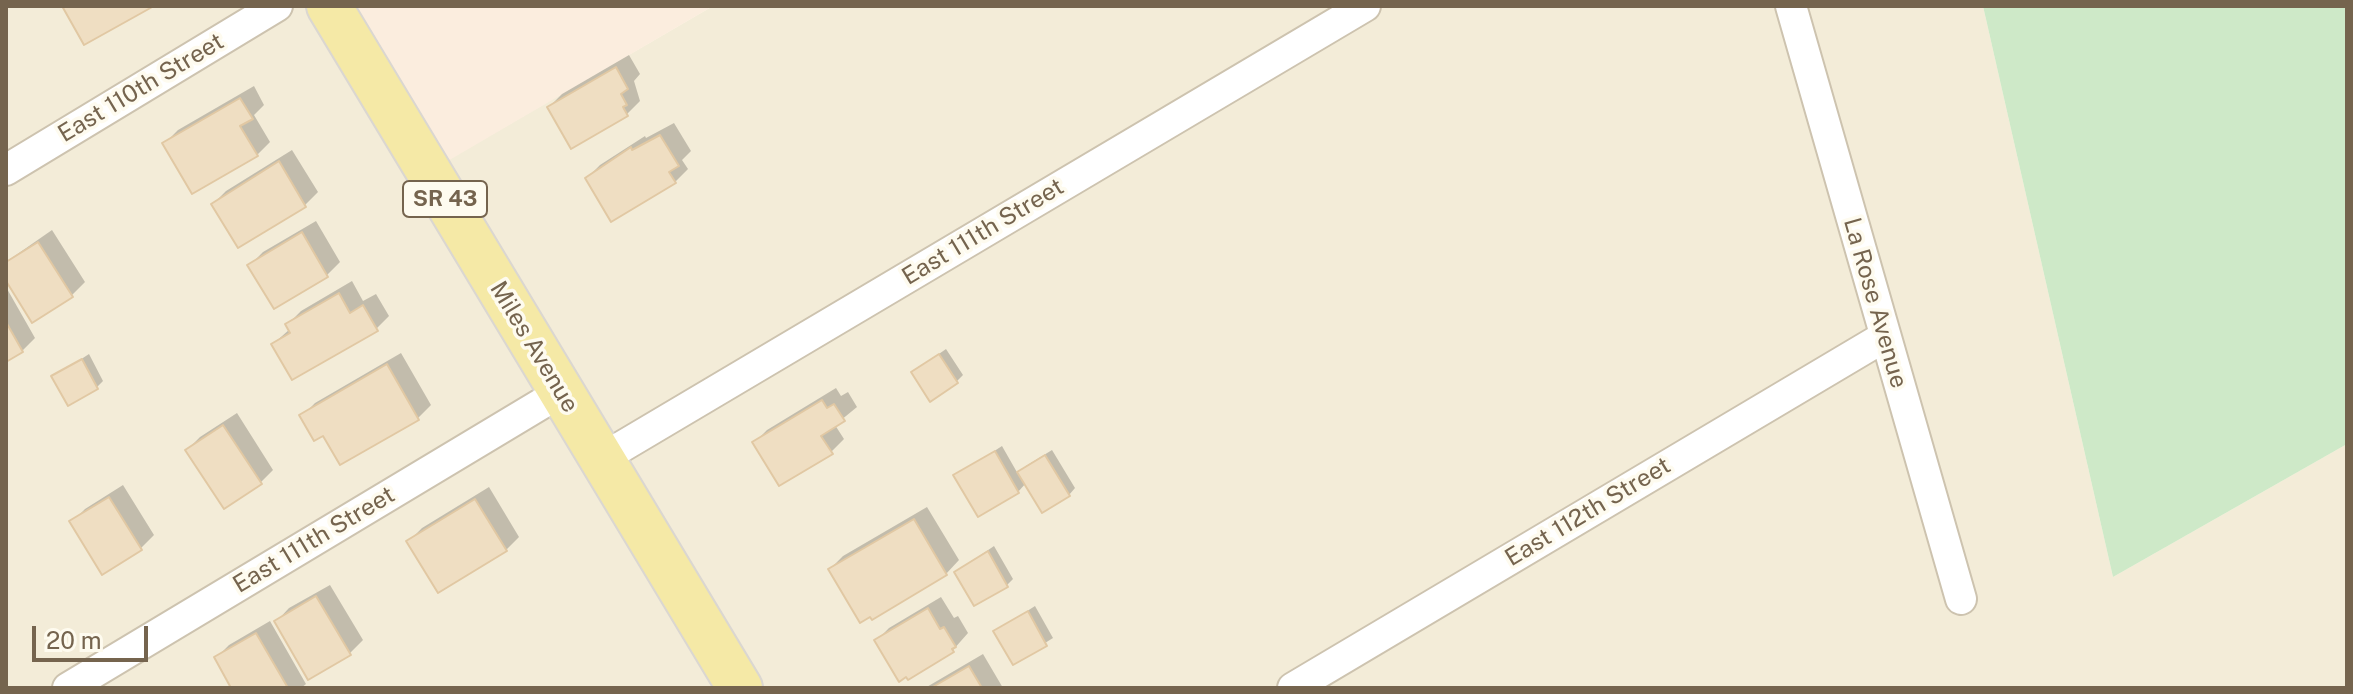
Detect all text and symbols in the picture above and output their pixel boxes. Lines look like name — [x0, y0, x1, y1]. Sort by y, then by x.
street label: East 110th Street — [53, 27, 229, 149]
street label: East 111th Street — [897, 172, 1069, 292]
road number: SR 43 — [403, 181, 487, 217]
street label: La Rose Avenue — [1837, 214, 1913, 392]
street label: Miles Avenue — [484, 276, 584, 418]
street label: East 112th Street — [1500, 451, 1676, 573]
street label: East 111th Street — [228, 480, 400, 600]
scale bar — [36, 610, 152, 660]
text: 20 m — [46, 626, 102, 654]

